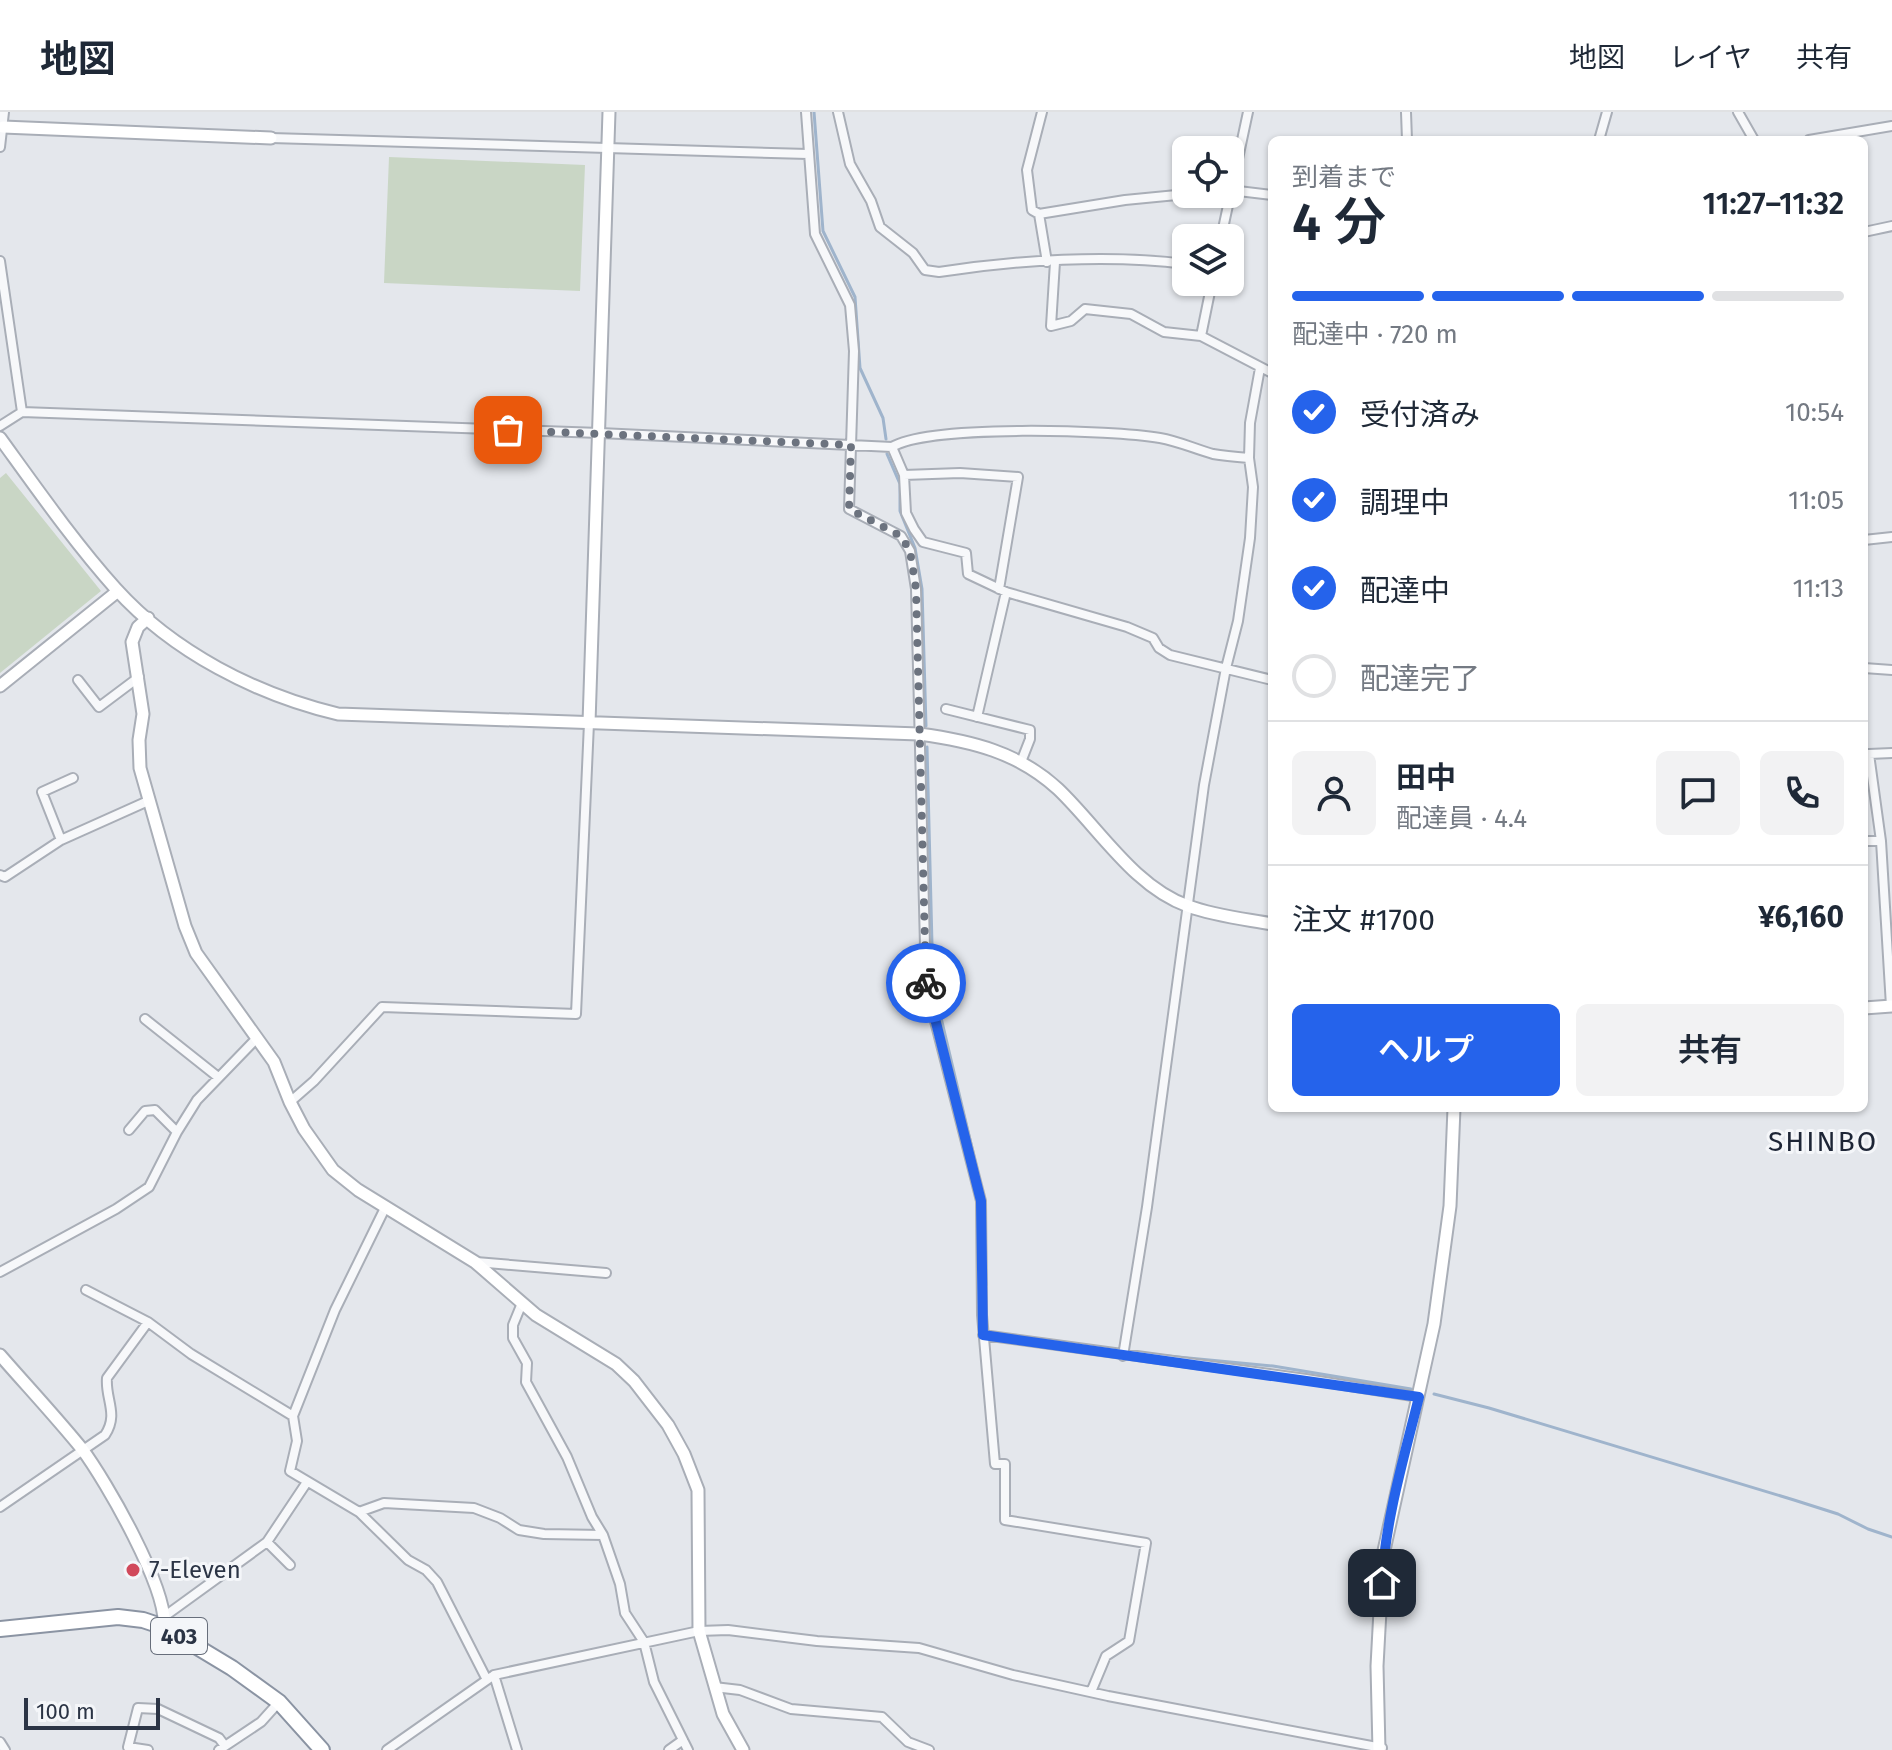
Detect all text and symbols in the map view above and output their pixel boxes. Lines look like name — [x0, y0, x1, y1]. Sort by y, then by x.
text: 地図 — [40, 36, 116, 82]
text: 地図 — [1569, 41, 1625, 74]
text: レイヤ — [1669, 41, 1752, 74]
text: 共有 — [1796, 41, 1852, 74]
map controls — [1172, 136, 1244, 296]
button: locate — [1172, 136, 1244, 208]
text: 到着まで — [1292, 162, 1396, 193]
text: 11:27–11:32 — [1703, 186, 1844, 222]
text: 4 分 — [1292, 191, 1386, 254]
button: layers — [1172, 224, 1244, 296]
text: 配達中 · 720 m — [1292, 319, 1458, 350]
icon: check — [1292, 390, 1336, 434]
pin — [474, 396, 542, 464]
text: 受付済み — [1360, 397, 1480, 433]
text: 10:54 — [1785, 397, 1844, 428]
icon: bag — [486, 408, 530, 452]
icon: check — [1292, 478, 1336, 522]
text: 調理中 — [1360, 485, 1450, 521]
text: 11:05 — [1788, 485, 1844, 516]
icon: check — [1292, 566, 1336, 610]
text: 配達中 — [1360, 573, 1450, 609]
text: 11:13 — [1792, 573, 1844, 604]
text: 配達完了 — [1360, 661, 1480, 697]
button: person — [1292, 751, 1376, 835]
button: chat — [1656, 751, 1740, 835]
button: phone — [1760, 751, 1844, 835]
text: 田中 — [1396, 760, 1456, 796]
text: 配達員 · 4.4 — [1396, 803, 1527, 834]
text: ¥6,160 — [1758, 899, 1844, 935]
text: 注文 #1700 — [1292, 902, 1435, 938]
courier — [886, 943, 966, 1023]
icon: bike — [904, 961, 948, 1005]
button: ヘルプ — [1292, 1004, 1560, 1096]
button: 共有 — [1576, 1004, 1844, 1096]
district label: SHINBO — [1768, 1125, 1878, 1158]
pin — [1348, 1549, 1416, 1617]
place label: 7-Eleven — [149, 1556, 241, 1584]
marker: 7-Eleven — [124, 1561, 142, 1579]
icon: home — [1360, 1561, 1404, 1605]
road number: 403 — [151, 1618, 207, 1654]
scale bar — [24, 1694, 160, 1730]
text: 100 m — [36, 1698, 95, 1725]

